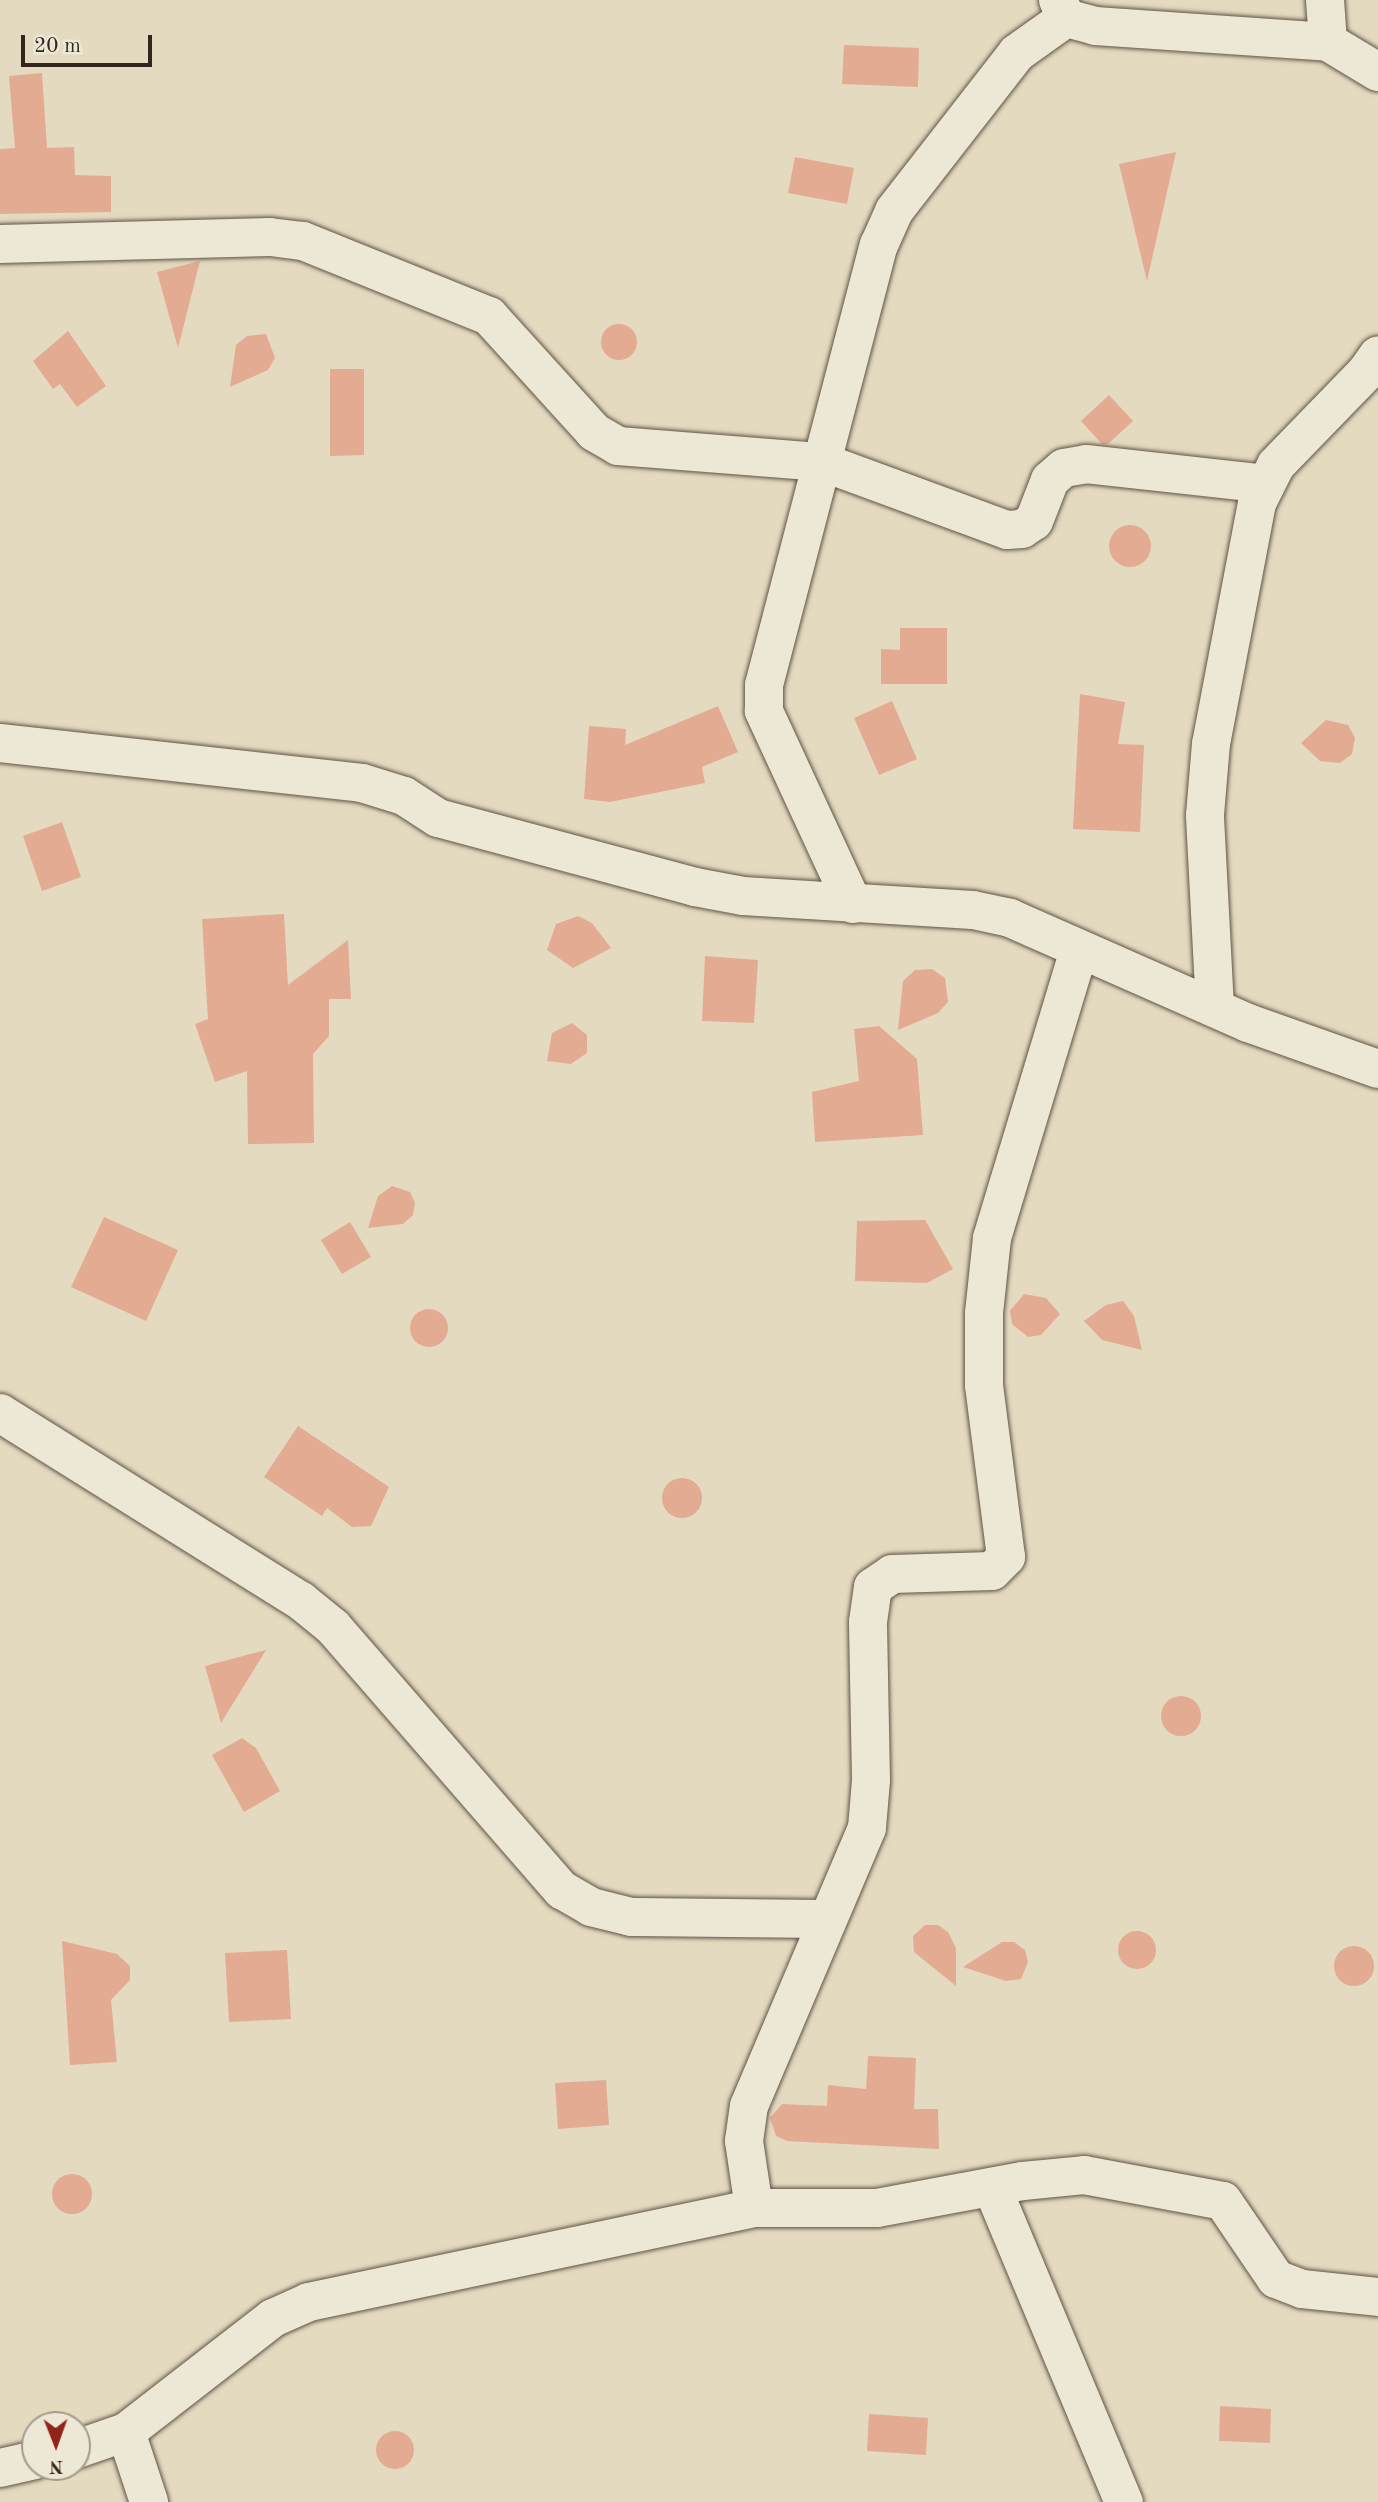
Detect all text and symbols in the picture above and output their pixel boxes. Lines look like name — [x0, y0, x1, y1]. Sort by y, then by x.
scale bar — [24, 21, 156, 65]
text: 20 m — [34, 36, 81, 57]
north arrow — [21, 2411, 91, 2481]
text: N — [49, 2456, 64, 2475]

